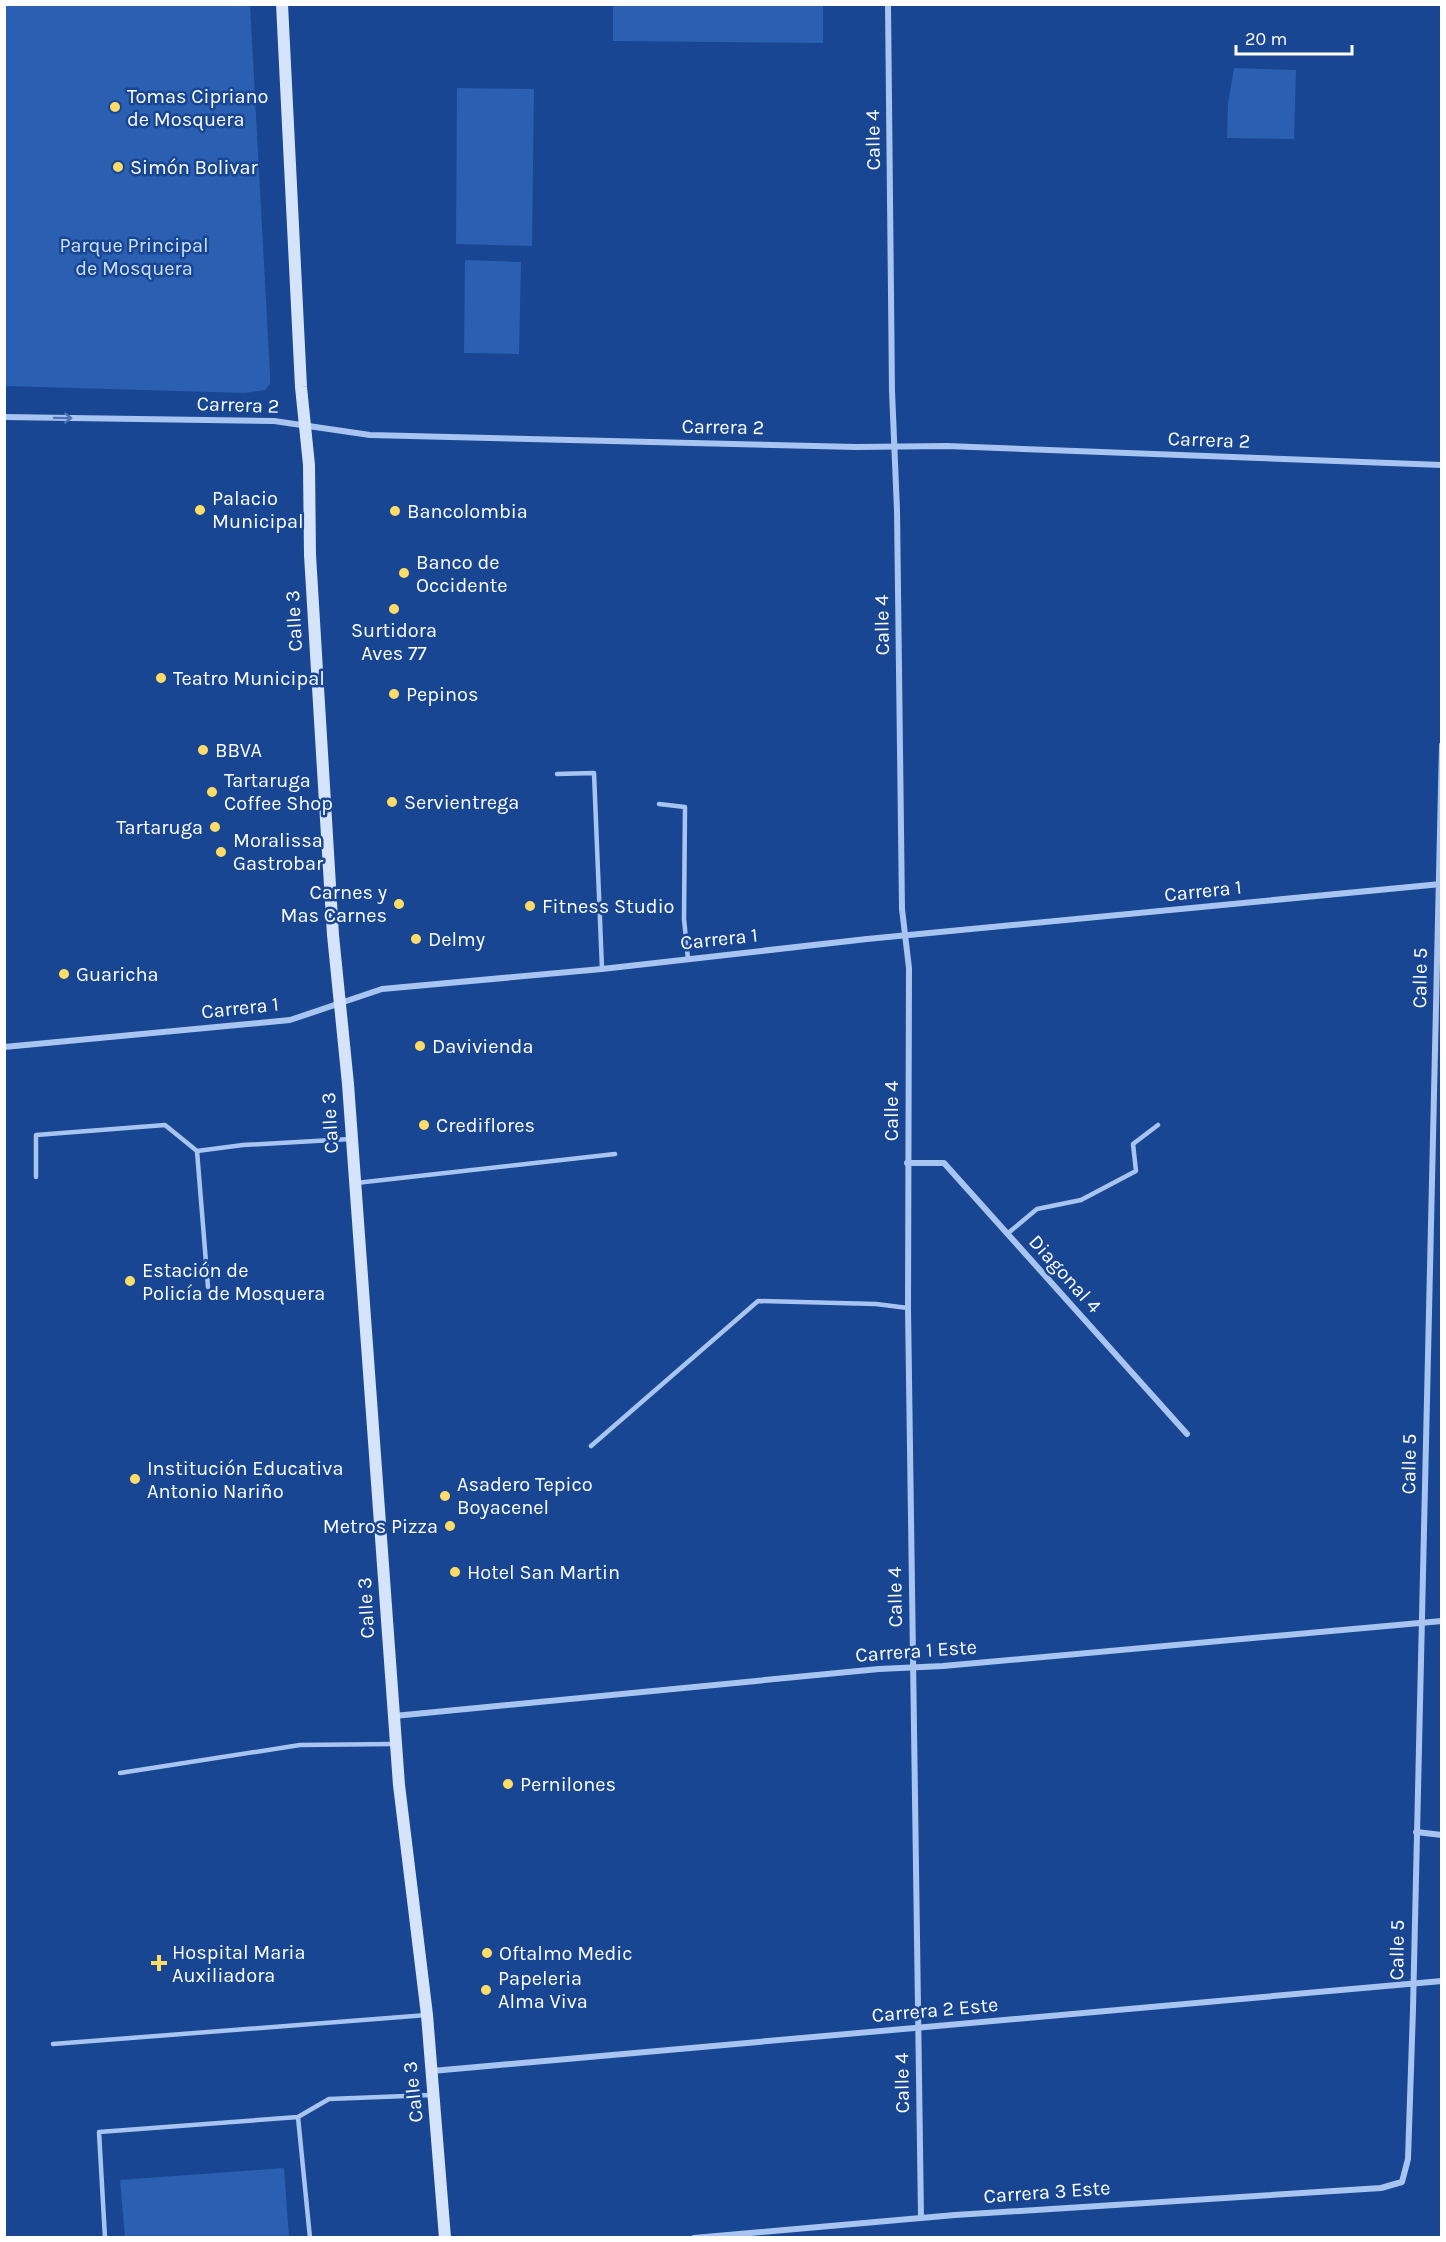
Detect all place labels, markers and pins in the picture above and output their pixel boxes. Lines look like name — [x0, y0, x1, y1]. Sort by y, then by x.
place label: Tomas Cipriano de Mosquera — [127, 85, 268, 131]
marker: Tomas Cipriano de Mosquera — [108, 100, 122, 114]
place label: Simón Bolivar — [130, 156, 258, 179]
marker: Simón Bolivar — [111, 160, 125, 174]
place label: Palacio Municipal — [212, 487, 304, 533]
place label: Bancolombia — [407, 500, 528, 523]
marker: Palacio Municipal — [193, 503, 207, 517]
marker: Bancolombia — [388, 504, 402, 518]
place label: Banco de Occidente — [416, 551, 508, 597]
marker: Banco de Occidente — [397, 566, 411, 580]
marker: Surtidora Aves 77 — [387, 602, 401, 616]
place label: Surtidora Aves 77 — [351, 619, 437, 665]
place label: Teatro Municipal — [173, 667, 325, 690]
marker: Teatro Municipal — [154, 671, 168, 685]
place label: Pepinos — [406, 683, 479, 706]
marker: Pepinos — [387, 687, 401, 701]
place label: BBVA — [215, 739, 262, 762]
marker: BBVA — [196, 743, 210, 757]
place label: Tartaruga Coffee Shop — [224, 769, 333, 815]
marker: Tartaruga Coffee Shop — [205, 785, 219, 799]
place label: Servientrega — [404, 791, 519, 814]
marker: Servientrega — [385, 795, 399, 809]
place label: Tartaruga — [116, 816, 203, 839]
marker: Tartaruga — [208, 820, 222, 834]
place label: Moralissa Gastrobar — [233, 829, 324, 875]
marker: Moralissa Gastrobar — [214, 845, 228, 859]
place label: Carnes y Mas Carnes — [280, 881, 387, 927]
place label: Fitness Studio — [542, 895, 675, 918]
marker: Carnes y Mas Carnes — [392, 897, 406, 911]
marker: Fitness Studio — [523, 899, 537, 913]
place label: Delmy — [428, 928, 485, 951]
marker: Delmy — [409, 932, 423, 946]
place label: Guaricha — [76, 963, 159, 986]
marker: Guaricha — [57, 967, 71, 981]
place label: Davivienda — [432, 1035, 533, 1058]
marker: Davivienda — [413, 1039, 427, 1053]
place label: Crediflores — [436, 1114, 535, 1137]
marker: Crediflores — [417, 1118, 431, 1132]
place label: Estación de Policía de Mosquera — [142, 1259, 325, 1305]
marker: Estación de Policía de Mosquera — [123, 1274, 137, 1288]
place label: Institución Educativa Antonio Nariño — [147, 1457, 343, 1503]
marker: Institución Educativa Antonio Nariño — [128, 1472, 142, 1486]
place label: Asadero Tepico Boyacenel — [457, 1473, 593, 1519]
marker: Asadero Tepico Boyacenel — [438, 1489, 452, 1503]
place label: Metros Pizza — [323, 1515, 438, 1538]
marker: Metros Pizza — [443, 1519, 457, 1533]
place label: Hotel San Martin — [467, 1561, 620, 1584]
marker: Hotel San Martin — [448, 1565, 462, 1579]
place label: Pernilones — [520, 1773, 616, 1796]
marker: Pernilones — [501, 1777, 515, 1791]
place label: Hospital Maria Auxiliadora — [172, 1941, 306, 1987]
place label: Oftalmo Medic — [499, 1942, 633, 1965]
marker: Oftalmo Medic — [480, 1946, 494, 1960]
marker: Hospital Maria Auxiliadora — [150, 1954, 168, 1972]
place label: Papeleria Alma Viva — [498, 1967, 588, 2013]
marker: Papeleria Alma Viva — [479, 1983, 493, 1997]

